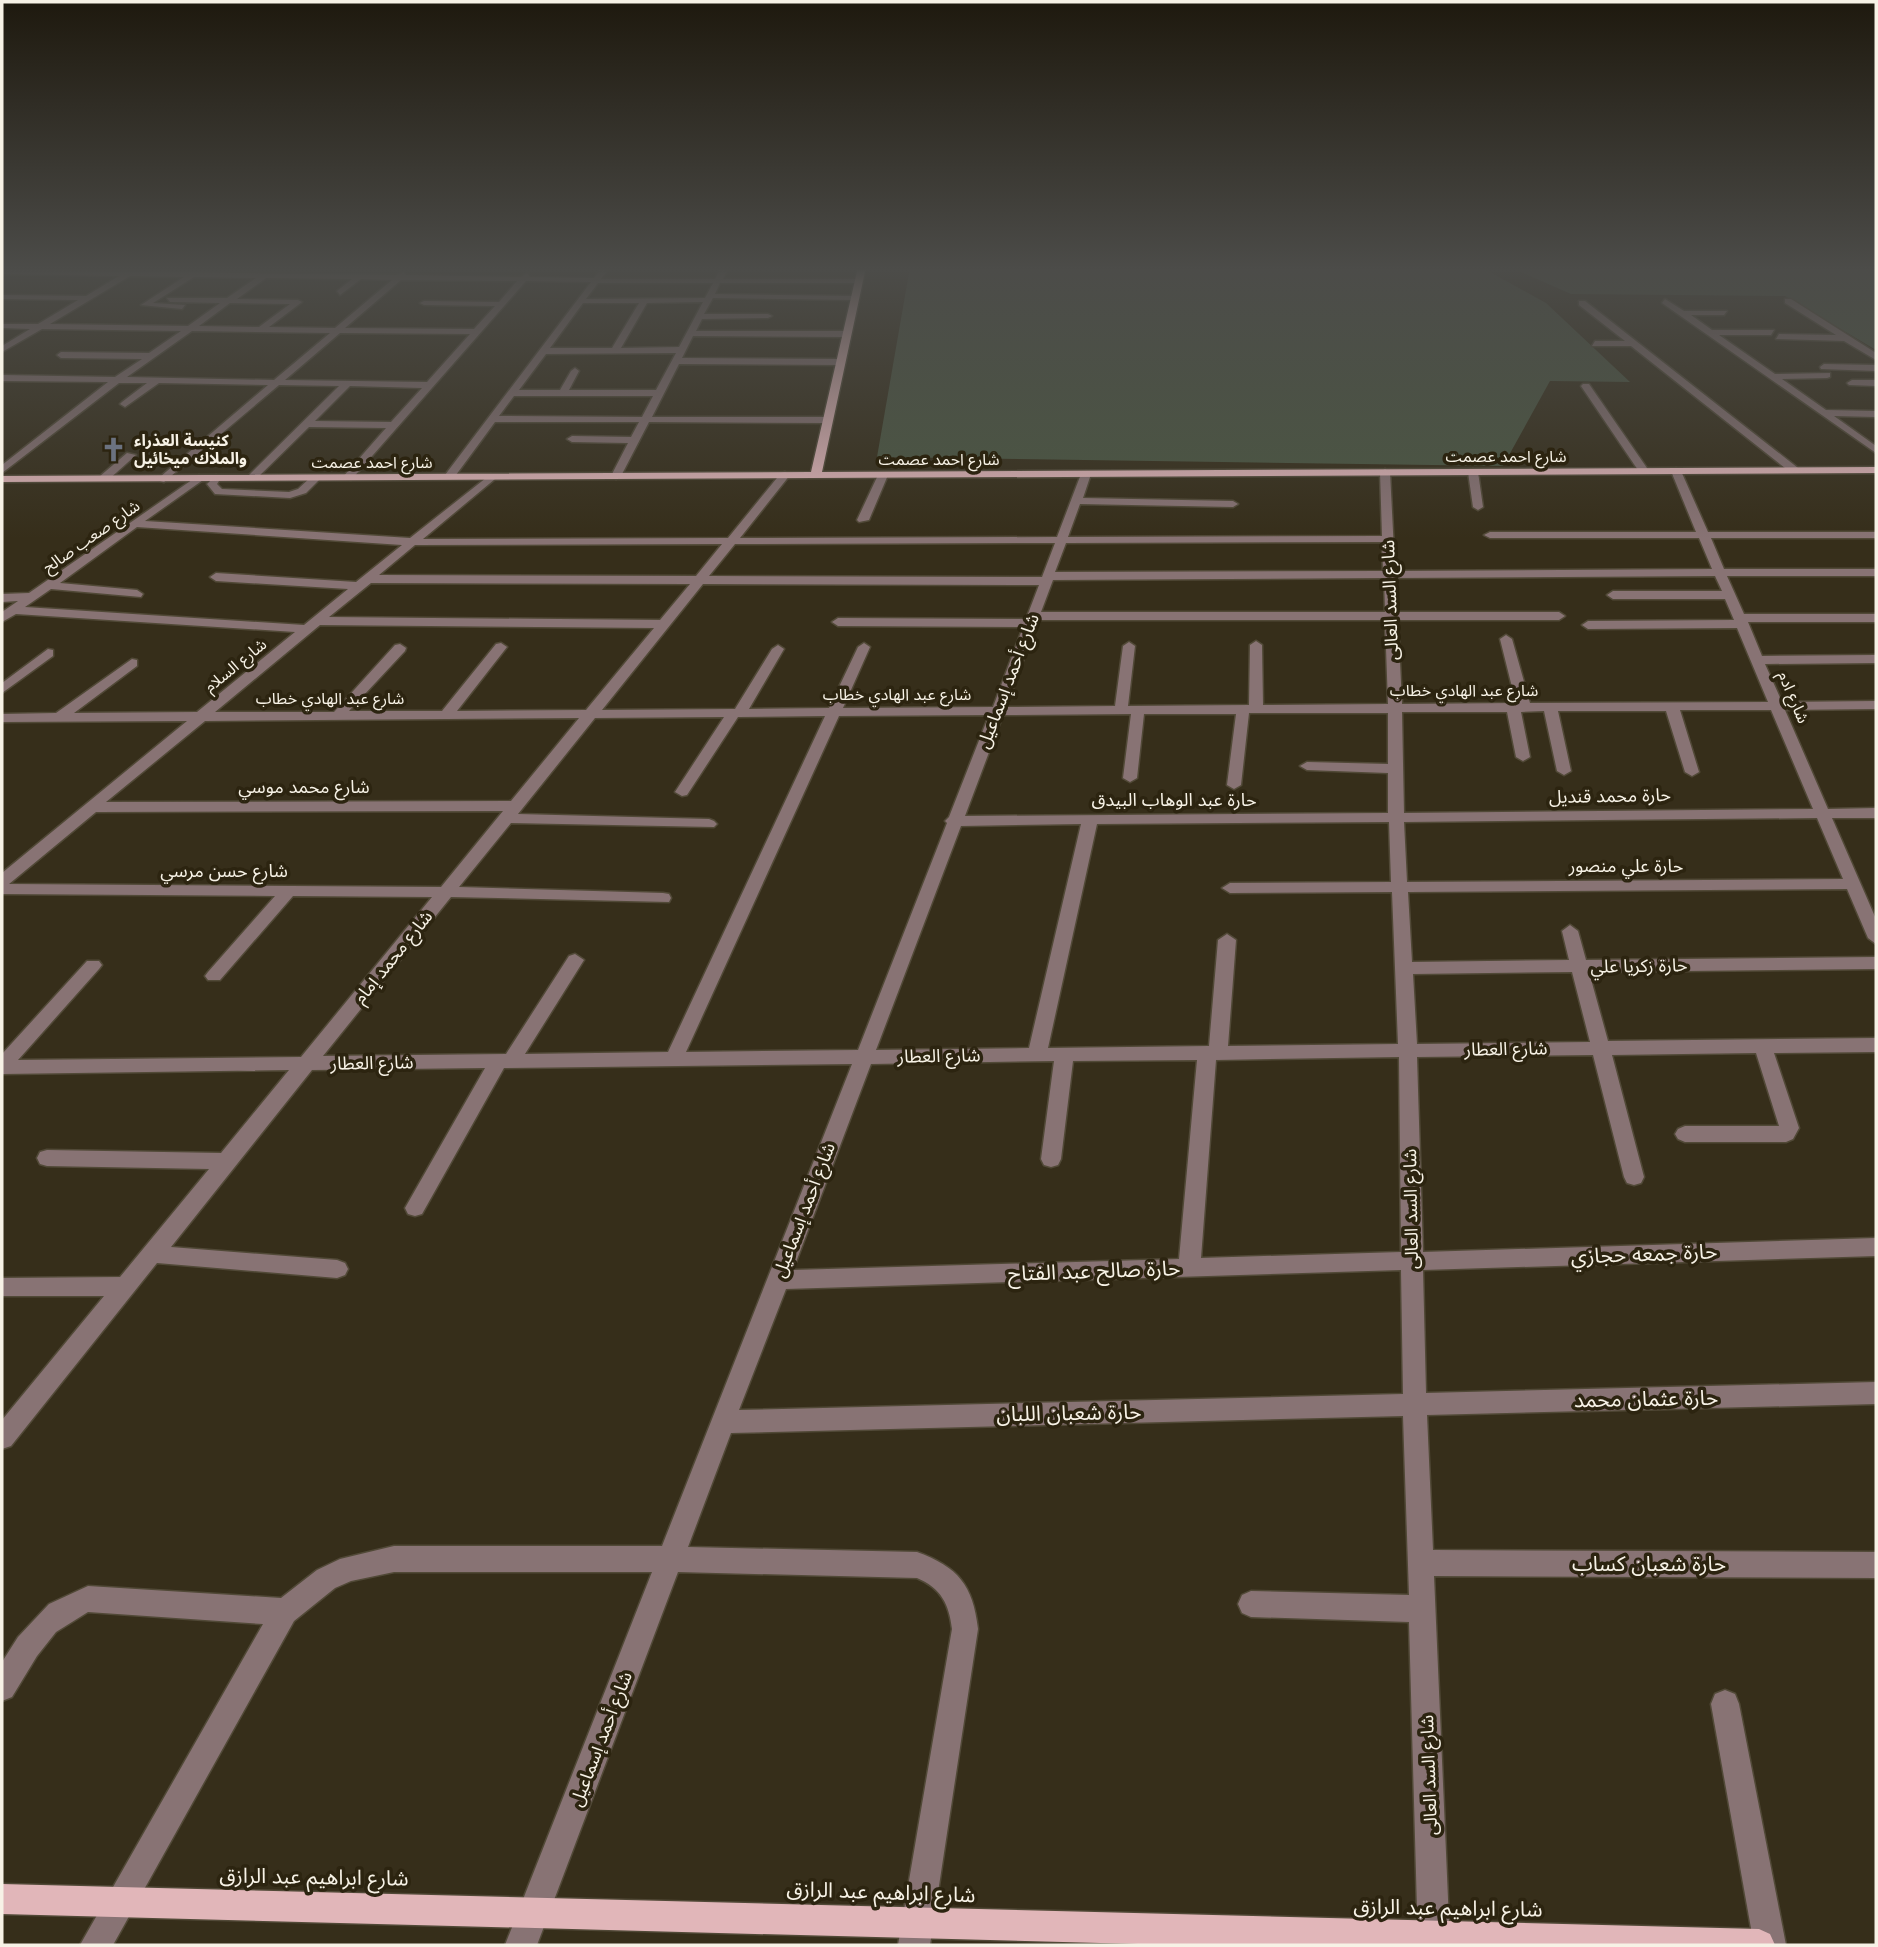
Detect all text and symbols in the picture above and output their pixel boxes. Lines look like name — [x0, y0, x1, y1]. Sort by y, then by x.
place label: كنيسة العذراء والملاك ميخائيل — [134, 432, 247, 468]
church icon: كنيسة العذراء والملاك ميخائيل — [100, 435, 128, 463]
street label: شارع احمد عصمت — [1445, 448, 1567, 469]
street label: شارع احمد عصمت — [878, 451, 1000, 472]
street label: شارع احمد عصمت — [311, 454, 433, 475]
street label: شارع صعب صالح — [40, 497, 145, 579]
street label: شارع السد العالى — [1378, 539, 1406, 661]
street label: شارع أحمد إسماعيل — [972, 610, 1047, 753]
street label: شارع السلام — [201, 635, 272, 699]
street label: شارع ادم — [1771, 669, 1812, 727]
street label: شارع عبد الهادي خطاب — [1390, 682, 1538, 703]
street label: شارع عبد الهادي خطاب — [823, 686, 971, 707]
street label: شارع عبد الهادي خطاب — [256, 690, 404, 711]
street label: شارع محمد موسي — [238, 777, 370, 801]
street label: حارة محمد قنديل — [1549, 785, 1671, 808]
street label: حارة عبد الوهاب البيدق — [1091, 790, 1257, 811]
street label: حارة علي منصور — [1568, 856, 1683, 879]
street label: شارع حسن مرسي — [160, 861, 288, 885]
street label: شارع محمد إمام — [349, 907, 440, 1010]
street label: حارة زكريا علي — [1590, 955, 1688, 980]
street label: شارع العطار — [1463, 1038, 1548, 1064]
street label: شارع العطار — [896, 1045, 981, 1071]
street label: شارع العطار — [329, 1052, 414, 1078]
street label: شارع أحمد إسماعيل — [768, 1139, 843, 1282]
street label: شارع السد العالى — [1400, 1149, 1426, 1269]
street label: حارة جمعه حجازي — [1570, 1239, 1718, 1272]
street label: حارة صالح عبد الفتاح — [1007, 1256, 1181, 1289]
street label: حارة عثمان محمد — [1574, 1386, 1718, 1412]
street label: حارة شعبان اللبان — [996, 1400, 1142, 1426]
street label: حارة شعبان كساب — [1572, 1552, 1726, 1576]
street label: شارع أحمد إسماعيل — [565, 1668, 640, 1811]
street label: شارع السد العالى — [1417, 1714, 1445, 1836]
street label: شارع ابراهيم عبد الرازق — [219, 1863, 409, 1894]
street label: شارع ابراهيم عبد الرازق — [786, 1877, 976, 1910]
street label: شارع ابراهيم عبد الرازق — [1353, 1894, 1543, 1925]

